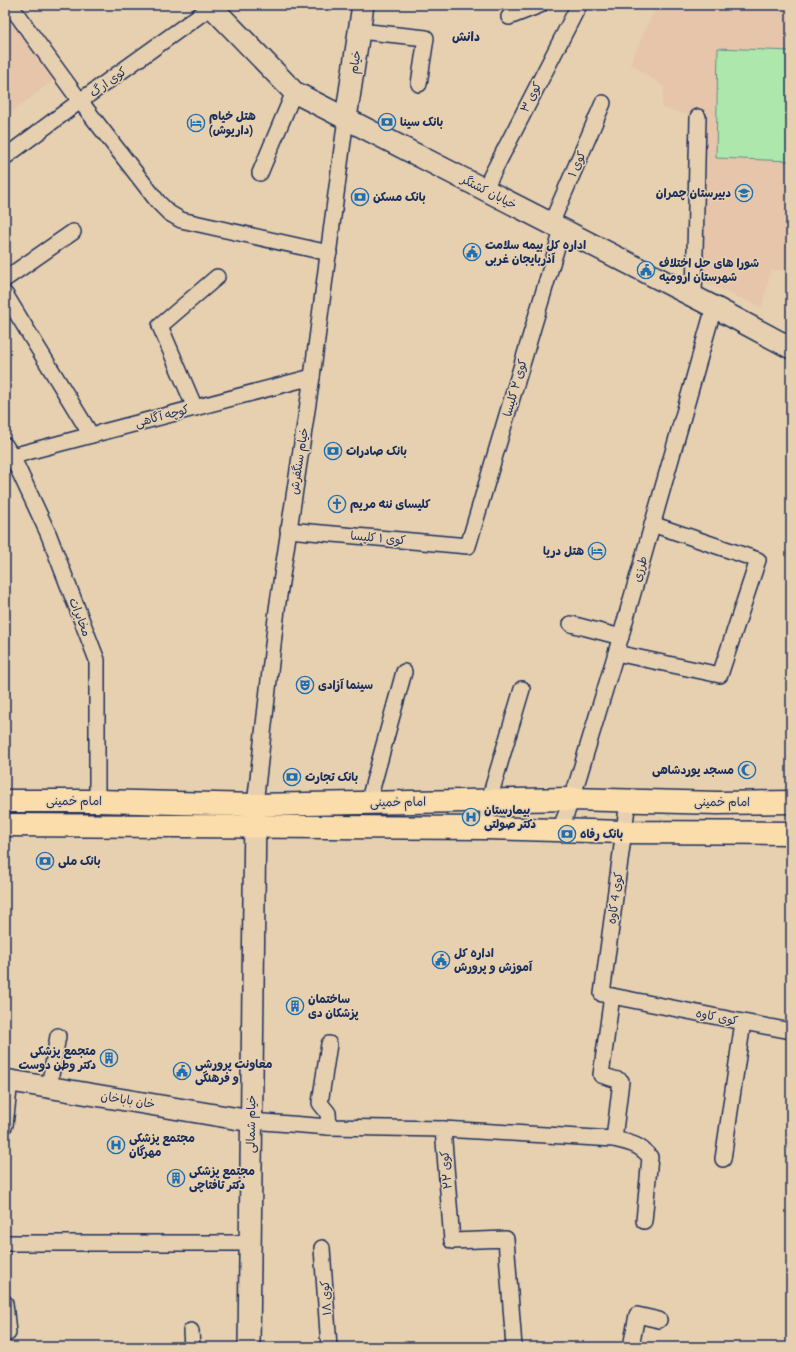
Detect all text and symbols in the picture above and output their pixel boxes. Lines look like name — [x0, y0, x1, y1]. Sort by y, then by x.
district label: دانش — [452, 28, 480, 45]
street label: خیام — [345, 49, 366, 75]
street label: کوی ارگ — [86, 63, 129, 100]
street label: کوی ۳ — [517, 79, 545, 115]
place label: هتل خیام (داریوش) — [209, 108, 256, 138]
bank icon: بانک سینا — [377, 112, 397, 132]
hotel icon: هتل خیام (داریوش) — [186, 113, 206, 133]
place label: بانک سینا — [400, 114, 443, 129]
street label: کوی ۱ — [564, 148, 589, 179]
street label: خیابان کشتگر — [458, 171, 520, 213]
school or university icon: دبیرستان چمران — [734, 183, 754, 203]
place label: دبیرستان چمران — [656, 185, 731, 201]
bank icon: بانک مسکن — [350, 187, 370, 207]
place label: بانک مسکن — [373, 189, 426, 204]
place label: اداره کل بیمه سلامت آذربایجان غربی — [485, 237, 586, 267]
public building icon: اداره کل بیمه سلامت آذربایجان غربی — [462, 242, 482, 262]
place label: شورا های حل اختلاف شهرستان ارومیه — [659, 255, 759, 284]
public building icon: شورا های حل اختلاف شهرستان ارومیه — [636, 260, 656, 280]
street label: کوی ۲ کلیسا — [499, 357, 530, 418]
street label: کوچه آگاهی — [133, 401, 191, 431]
street label: خیام سنگفرش — [286, 426, 313, 496]
bank icon: بانک صادرات — [323, 441, 343, 461]
place label: بانک صادرات — [346, 443, 407, 458]
church icon: کلیسای ننه مریم — [327, 494, 347, 514]
place label: کلیسای ننه مریم — [350, 496, 431, 513]
street label: کوی ۱ کلیسا — [350, 528, 406, 547]
hotel icon: هتل دریا — [587, 541, 607, 561]
place label: هتل دریا — [543, 543, 584, 558]
street label: طرزی — [629, 554, 650, 584]
street label: مخابرات — [65, 595, 95, 639]
theatre icon: سینما آزادی — [295, 675, 315, 695]
place label: سینما آزادی — [318, 677, 373, 692]
mosque icon: مسجد یوردشاهی — [737, 760, 757, 780]
place label: مسجد یوردشاهی — [652, 762, 734, 778]
bank icon: بانک تجارت — [282, 767, 302, 787]
place label: بانک تجارت — [305, 769, 358, 784]
street label: امام خمینی — [46, 793, 102, 810]
street label: امام خمینی — [370, 794, 426, 811]
street label: امام خمینی — [694, 794, 750, 811]
place label: بیمارستان دکتر صولتی — [484, 802, 537, 832]
hospital icon: بیمارستان دکتر صولتی — [461, 807, 481, 827]
bank icon: بانک رفاه — [557, 824, 577, 844]
place label: بانک رفاه — [580, 826, 623, 841]
bank icon: بانک ملی — [35, 851, 55, 871]
place label: بانک ملی — [58, 853, 101, 869]
street label: کوی 4 کاوه — [603, 871, 627, 925]
place label: اداره کل آموزش و پرورش — [454, 945, 533, 975]
public building icon: اداره کل آموزش و پرورش — [431, 950, 451, 970]
place label: ساختمان پزشکان دی — [308, 991, 359, 1021]
building icon: ساختمان پزشکان دی — [285, 996, 305, 1016]
street label: کوی کاوه — [695, 1005, 739, 1029]
place label: متجمع پزشکی دکتر وطن دوست — [19, 1043, 96, 1072]
building icon: متجمع پزشکی دکتر وطن دوست — [99, 1048, 119, 1068]
place label: معاونت پرورشی و فرهنگی — [195, 1056, 273, 1086]
public building icon: معاونت پرورشی و فرهنگی — [172, 1061, 192, 1081]
street label: خان باباخان — [100, 1088, 156, 1112]
street label: خیام شمالی — [242, 1095, 261, 1153]
place label: مجتمع پزشکی مهرگان — [129, 1130, 195, 1159]
hospital icon: مجتمع پزشکی مهرگان — [106, 1135, 126, 1155]
street label: کوی ۲۲ — [436, 1150, 455, 1190]
place label: مجتمع پزشکی دکتر تافتاچی — [189, 1163, 255, 1193]
building icon: مجتمع پزشکی دکتر تافتاچی — [166, 1168, 186, 1188]
street label: کوی ۱۸ — [317, 1280, 334, 1316]

